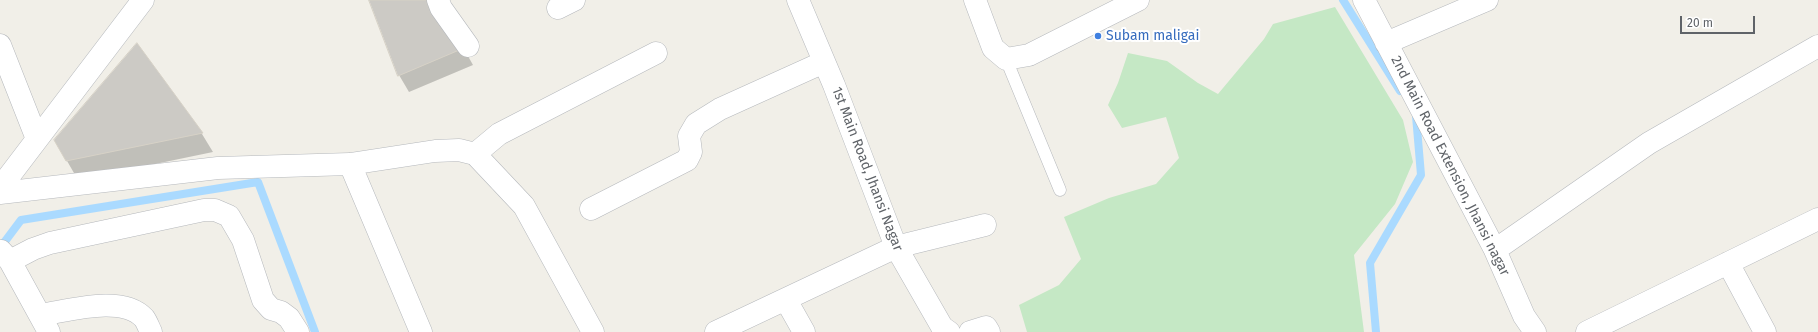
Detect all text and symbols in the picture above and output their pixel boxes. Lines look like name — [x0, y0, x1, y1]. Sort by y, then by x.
scale bar — [1682, 8, 1757, 34]
text: 20 m — [1687, 16, 1713, 30]
place label: Subam maligai — [1106, 28, 1199, 44]
marker: Subam maligai — [1093, 31, 1103, 41]
street label: 2nd Main Road Extension, Jhansi nagar — [1387, 53, 1513, 279]
street label: 1st Main Road, Jhansi Nagar — [828, 84, 906, 254]

